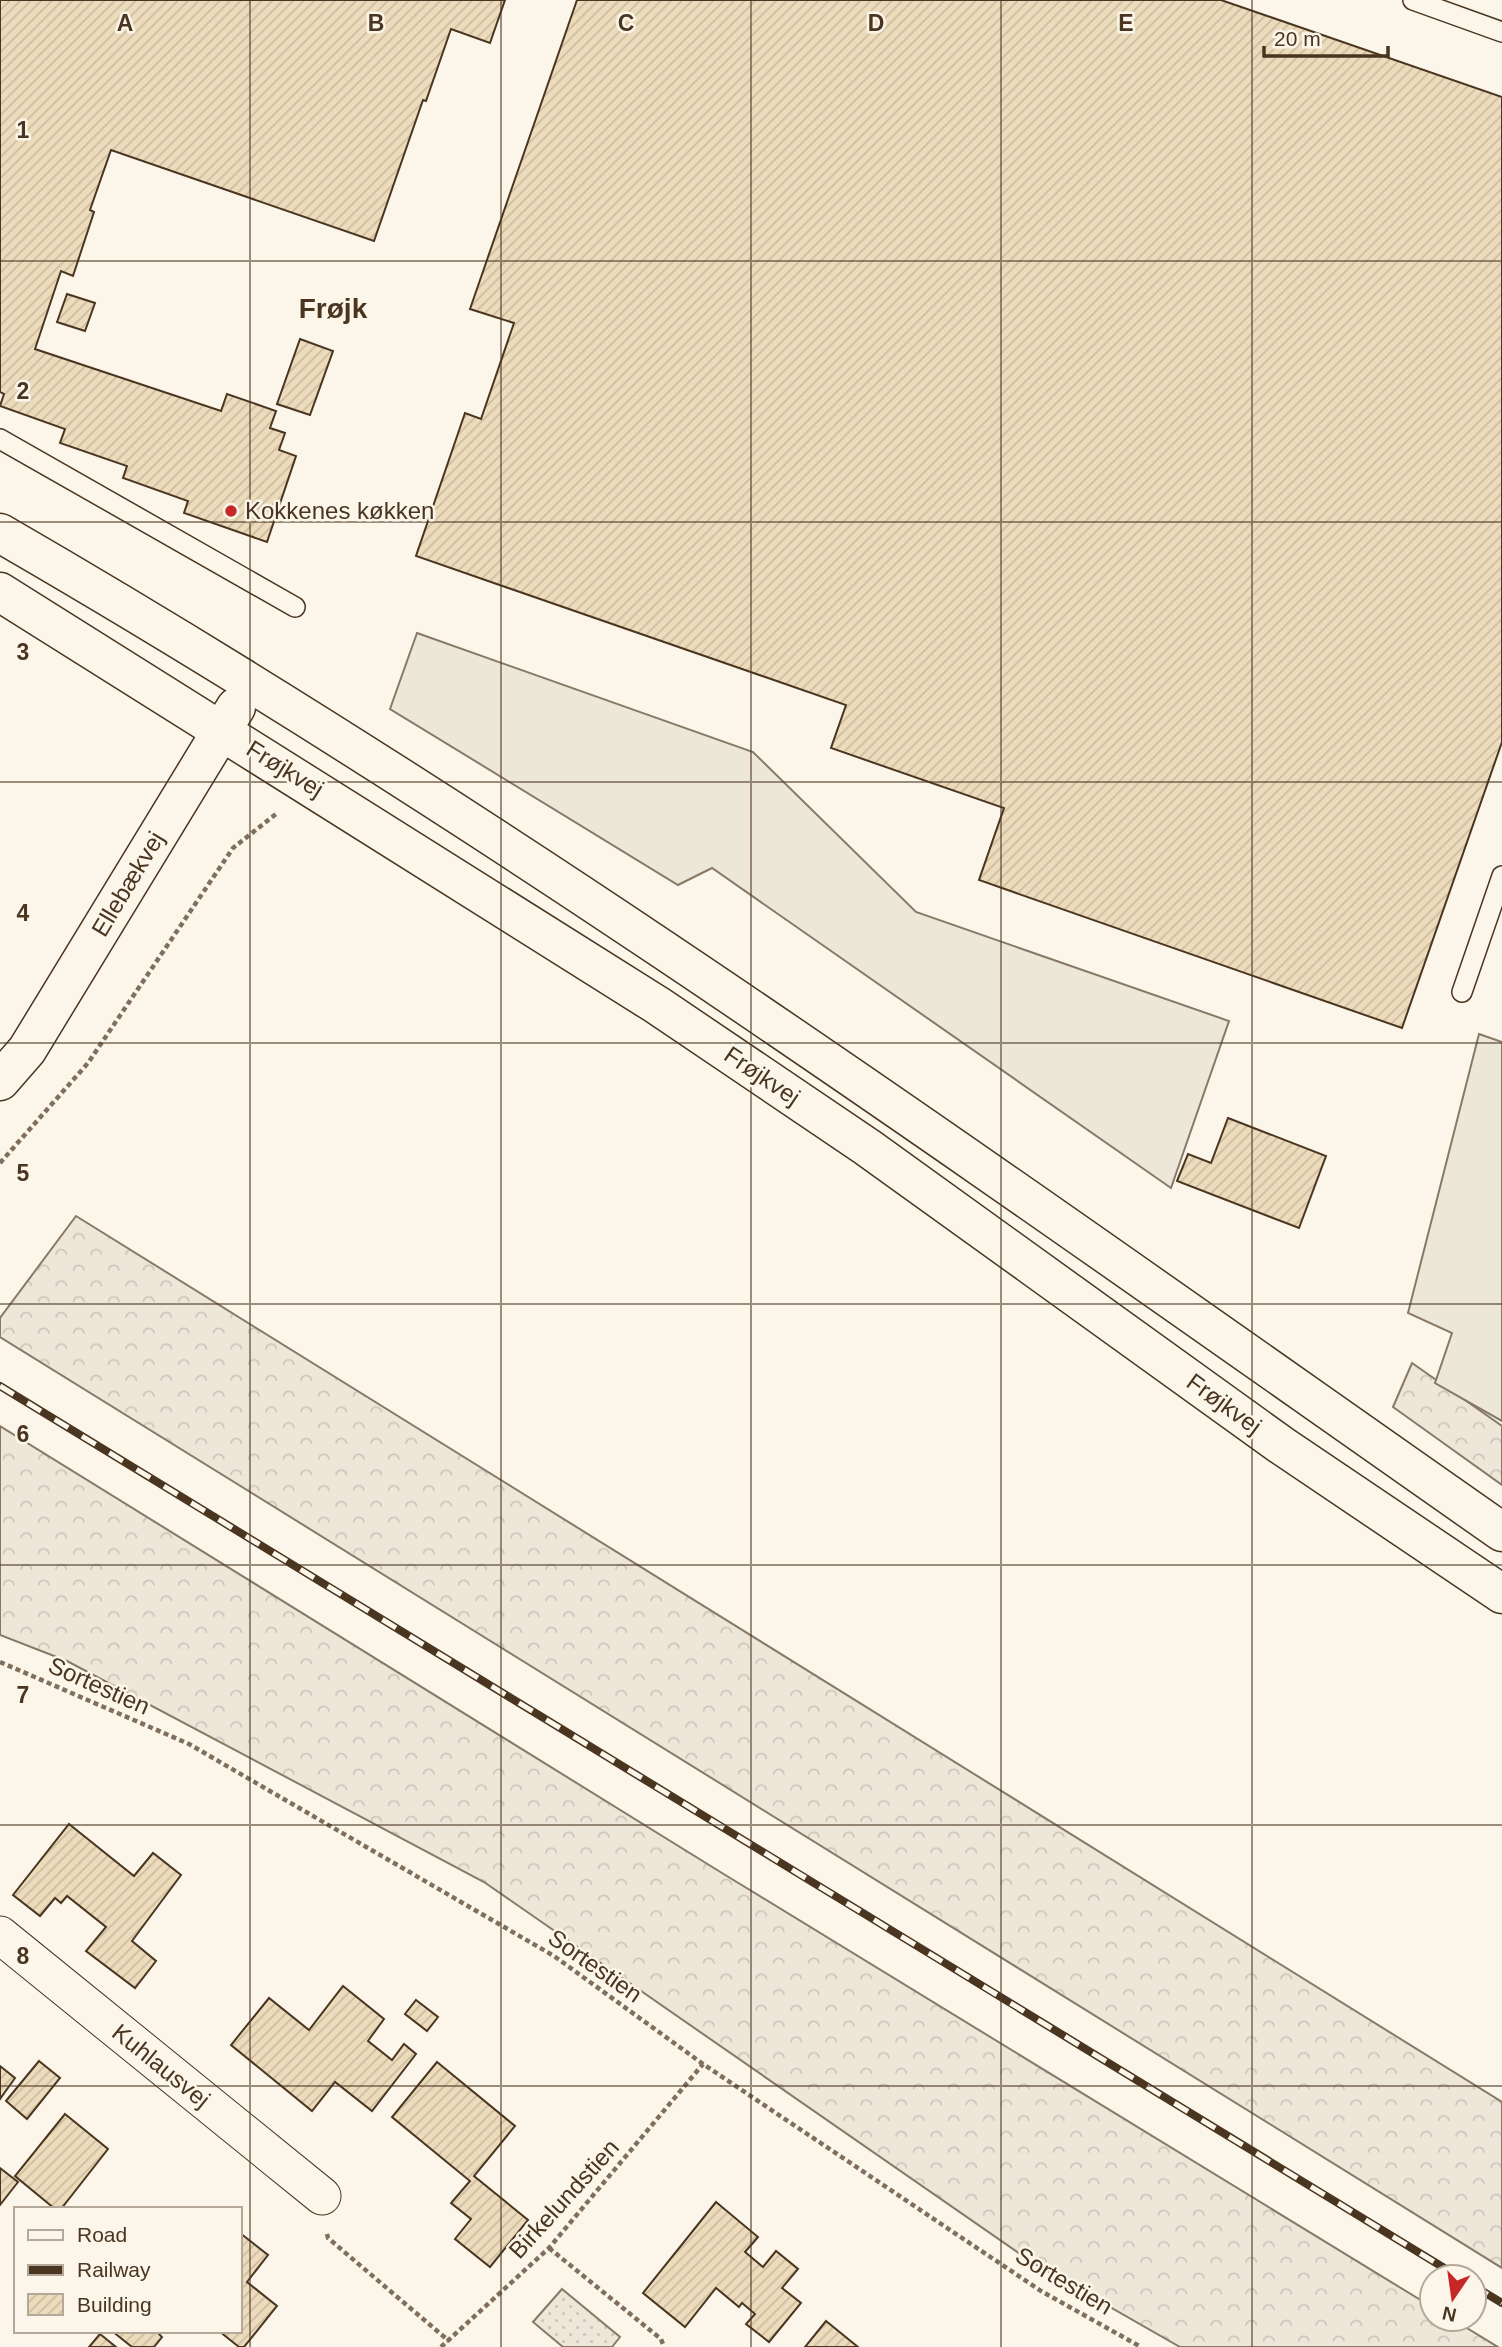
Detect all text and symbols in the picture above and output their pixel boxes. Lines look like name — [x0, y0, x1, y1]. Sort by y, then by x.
text: A — [117, 10, 133, 36]
text: B — [368, 10, 384, 36]
text: C — [618, 10, 634, 36]
text: D — [868, 10, 884, 36]
text: E — [1118, 10, 1134, 36]
scale bar — [1264, 14, 1388, 58]
text: 20 m — [1274, 27, 1321, 50]
text: 1 — [17, 117, 30, 143]
district label: Frøjk — [299, 293, 368, 324]
text: 2 — [17, 378, 29, 404]
place label: Kokkenes køkken — [245, 497, 434, 524]
marker: Kokkenes køkken — [223, 503, 239, 519]
text: 3 — [17, 639, 29, 665]
street label: Frøjkvej — [242, 735, 329, 803]
street label: Ellebækvej — [86, 826, 169, 941]
text: 4 — [17, 900, 30, 926]
street label: Frøjkvej — [719, 1041, 805, 1111]
text: 5 — [17, 1160, 30, 1186]
street label: Frøjkvej — [1182, 1368, 1267, 1440]
text: 6 — [17, 1421, 29, 1447]
street label: Sortestien — [44, 1651, 154, 1720]
text: 7 — [17, 1682, 29, 1708]
street label: Sortestien — [543, 1924, 647, 2008]
text: 8 — [17, 1943, 30, 1969]
street label: Kuhlausvej — [107, 2018, 215, 2113]
street label: Birkelundstien — [503, 2134, 624, 2264]
legend — [14, 2207, 242, 2333]
text: Road — [77, 2223, 127, 2246]
street label: Sortestien — [1011, 2241, 1118, 2320]
text: Railway — [77, 2258, 151, 2281]
north arrow — [1418, 2263, 1488, 2333]
text: Building — [77, 2293, 152, 2316]
text: N — [1440, 2302, 1458, 2326]

